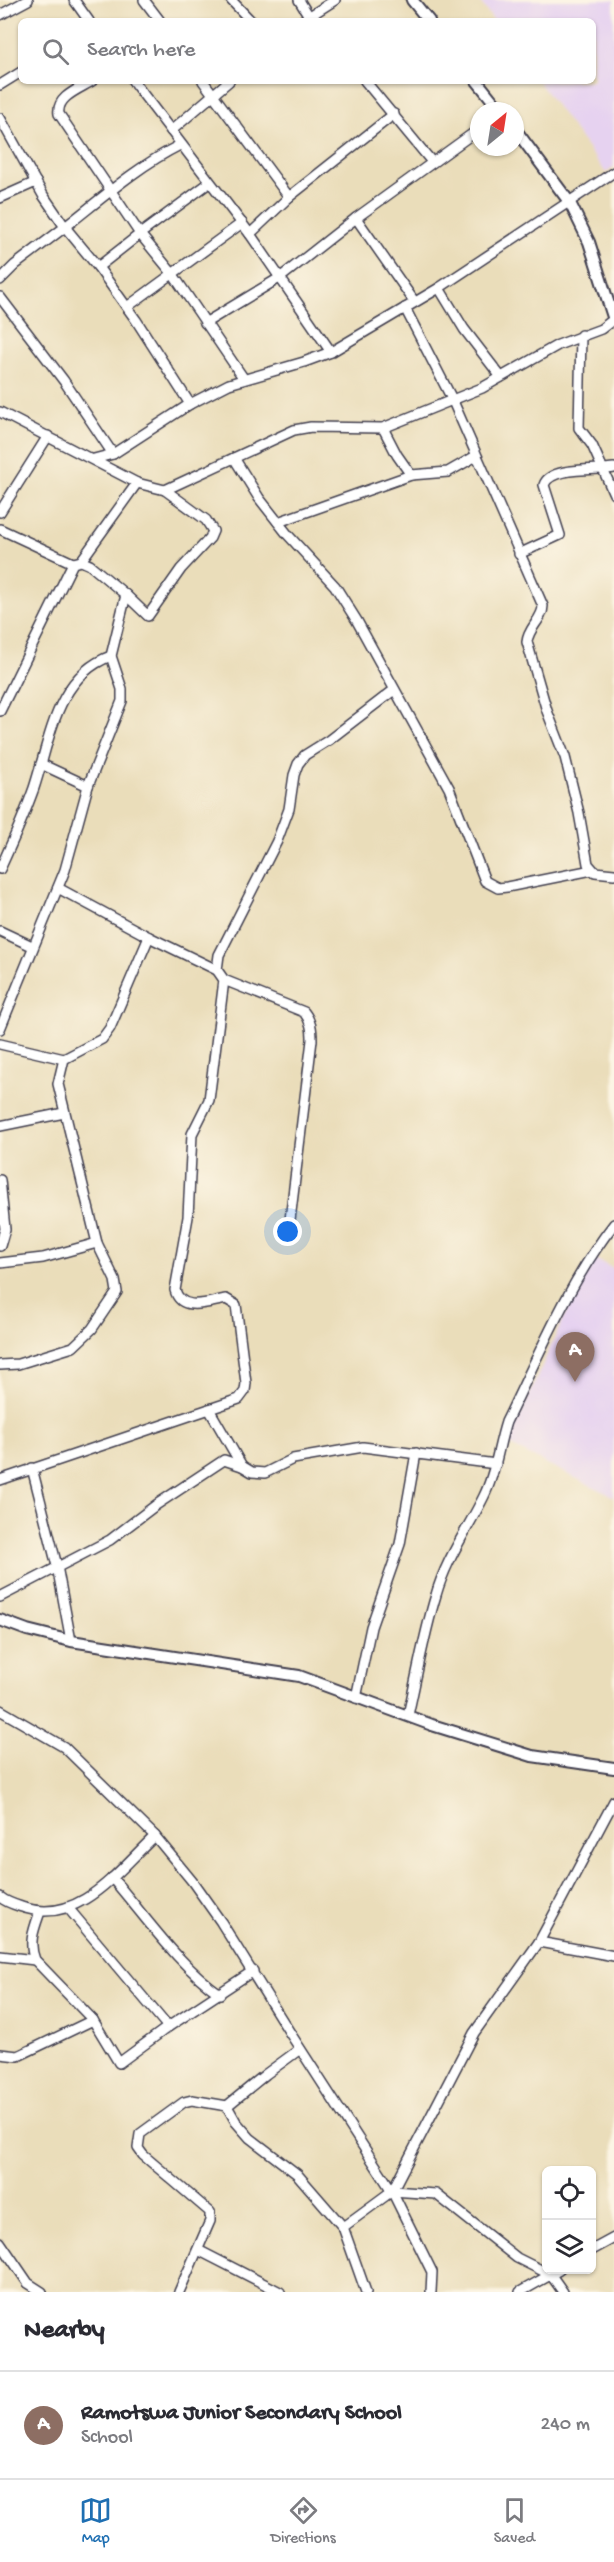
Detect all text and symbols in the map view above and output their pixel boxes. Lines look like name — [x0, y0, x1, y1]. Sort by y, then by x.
search box — [18, 18, 596, 84]
icon: search — [39, 35, 72, 68]
text: Search here — [87, 38, 195, 64]
north arrow — [470, 102, 524, 156]
your location — [273, 1217, 302, 1246]
pin: A — [556, 1332, 594, 1382]
map controls — [542, 2166, 596, 2274]
button: locate — [542, 2166, 596, 2220]
button: layers — [542, 2220, 596, 2274]
text: Nearby — [24, 2316, 105, 2347]
text: Ramotswa Junior Secondary School — [81, 2401, 402, 2427]
text: A — [38, 2414, 49, 2437]
text: 240 m — [540, 2414, 590, 2437]
text: School — [81, 2427, 133, 2450]
tab: Map — [79, 2494, 112, 2549]
tab: Directions — [270, 2494, 336, 2549]
tab: Saved — [494, 2494, 535, 2549]

